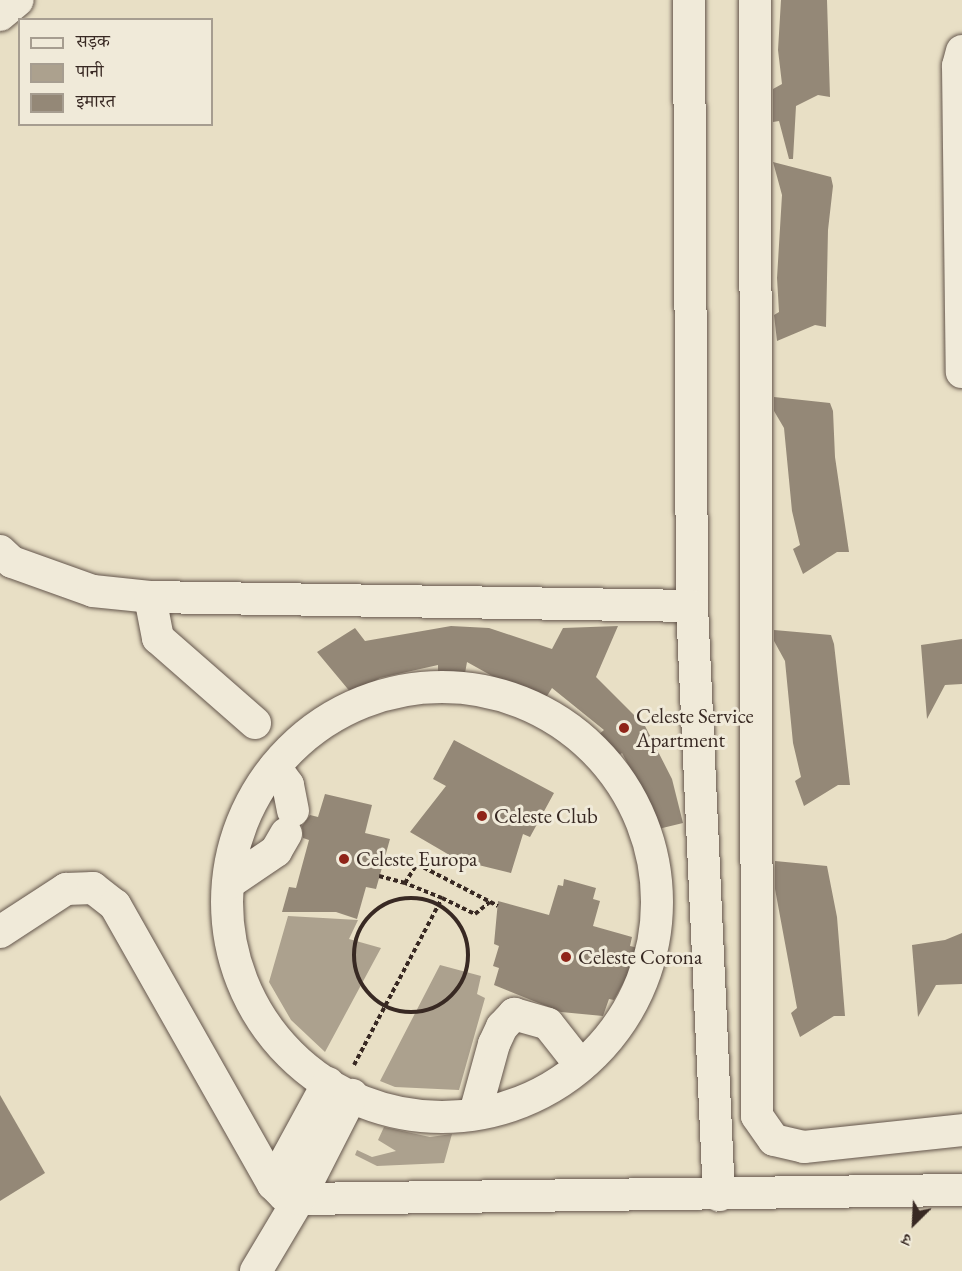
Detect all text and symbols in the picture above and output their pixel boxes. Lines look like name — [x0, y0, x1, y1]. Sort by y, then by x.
legend — [18, 18, 213, 126]
text: सड़क — [76, 29, 110, 52]
text: पानी — [76, 59, 103, 82]
text: इमारत — [76, 89, 115, 112]
place label: Celeste Service Apartment — [636, 703, 754, 753]
marker: Celeste Service Apartment — [617, 721, 631, 735]
place label: Celeste Club — [494, 803, 598, 829]
marker: Celeste Club — [475, 809, 489, 823]
place label: Celeste Europa — [356, 846, 477, 872]
marker: Celeste Europa — [337, 852, 351, 866]
place label: Celeste Corona — [578, 944, 702, 970]
marker: Celeste Corona — [559, 950, 573, 964]
north arrow — [884, 1193, 944, 1253]
text: उ — [898, 1229, 914, 1251]

